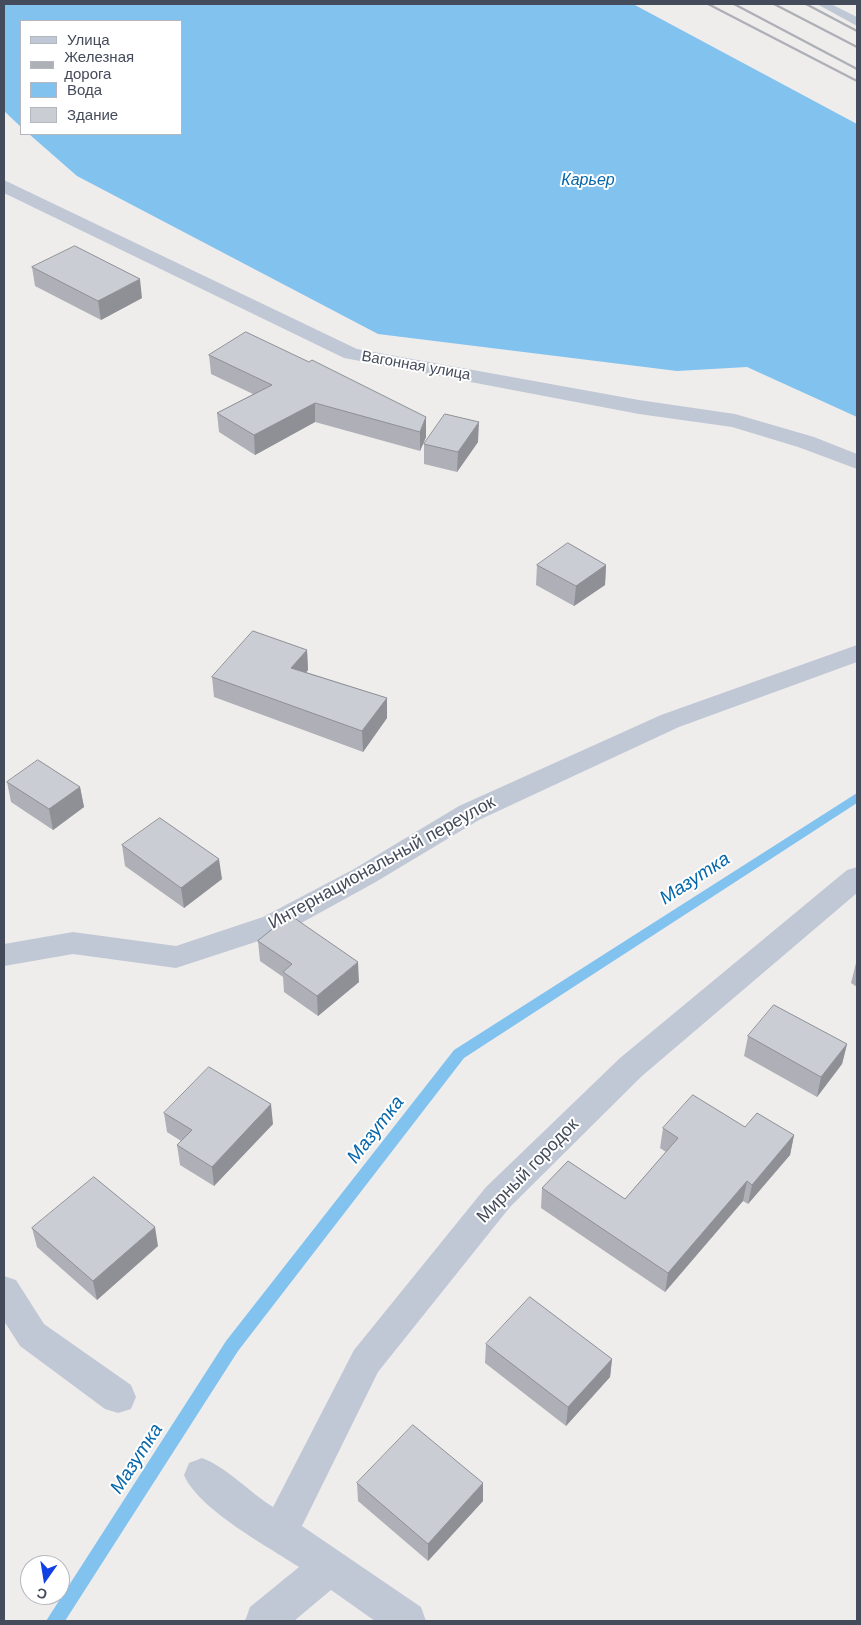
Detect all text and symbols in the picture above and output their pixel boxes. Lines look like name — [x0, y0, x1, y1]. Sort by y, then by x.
legend — [20, 20, 182, 135]
text: Улица — [67, 31, 110, 48]
text: Железная дорога — [64, 48, 134, 82]
text: Вода — [67, 81, 102, 98]
text: Здание — [67, 106, 118, 123]
water label: Карьер — [561, 171, 615, 191]
street label: Вагонная улица — [360, 348, 472, 384]
street label: Интернациональный переулок — [265, 792, 499, 934]
water label: Мазутка — [656, 848, 734, 910]
water label: Мазутка — [343, 1092, 409, 1168]
street label: Мирный городок — [473, 1114, 583, 1228]
water label: Мазутка — [106, 1420, 168, 1498]
north arrow — [20, 1555, 70, 1605]
text: С — [35, 1585, 49, 1603]

